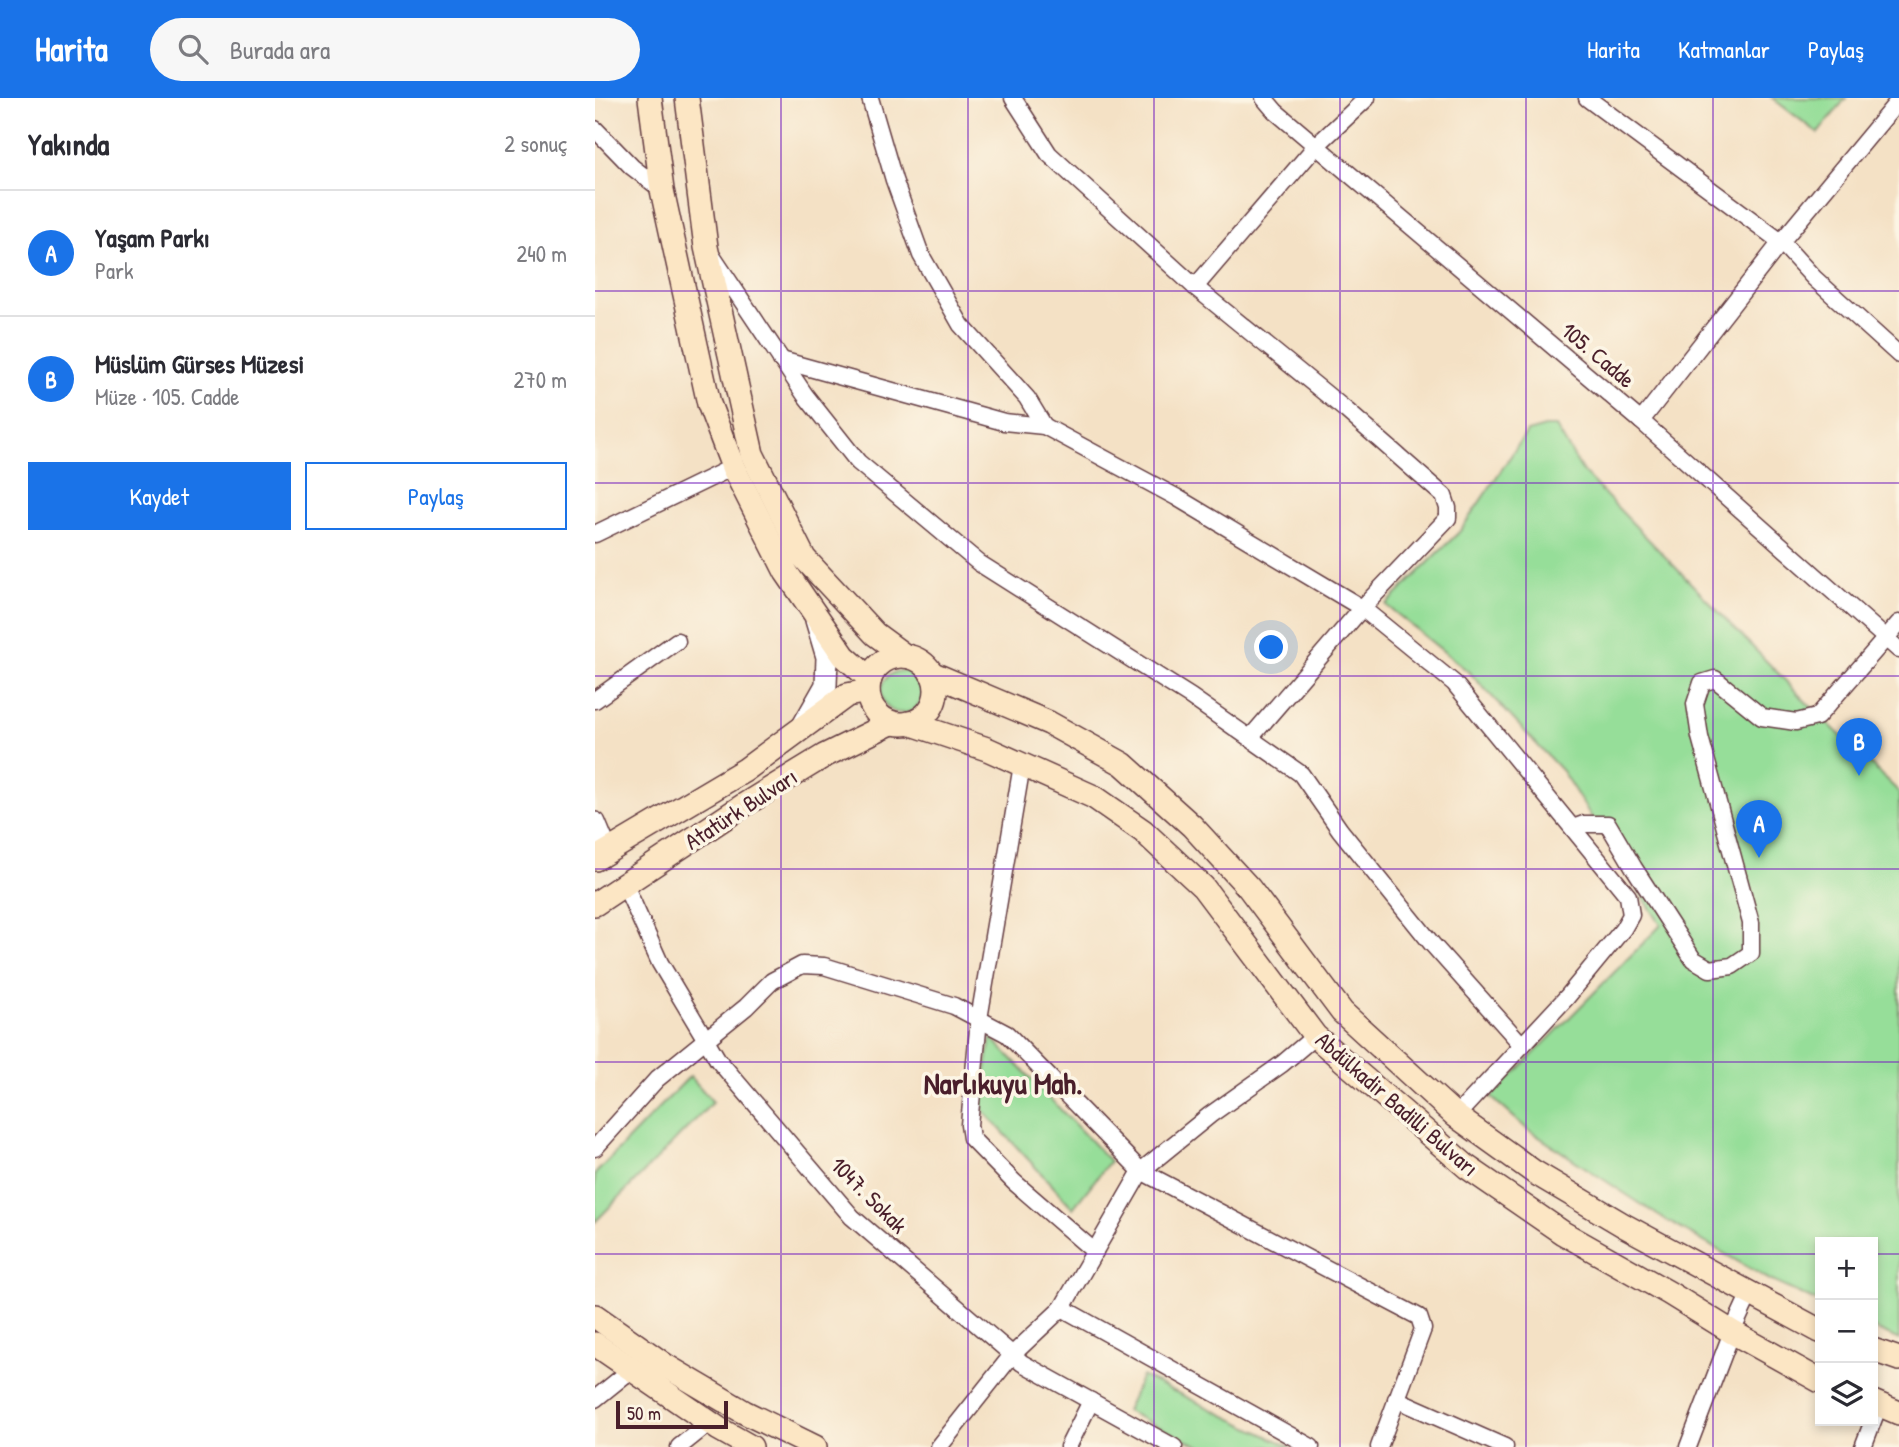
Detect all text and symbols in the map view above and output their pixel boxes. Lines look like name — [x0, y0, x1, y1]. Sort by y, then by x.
search box — [150, 18, 640, 81]
text: Harita — [35, 27, 108, 71]
icon: search — [174, 30, 212, 68]
text: Burada ara — [230, 32, 330, 67]
text: Harita — [1587, 33, 1640, 65]
text: Katmanlar — [1678, 33, 1770, 65]
text: Paylaş — [1808, 33, 1864, 65]
text: Yakında — [28, 124, 109, 164]
text: 2 sonuç — [504, 128, 567, 159]
text: Yaşam Parkı — [95, 220, 210, 255]
text: A — [45, 238, 57, 269]
text: 240 m — [516, 238, 567, 269]
text: Park — [95, 255, 133, 286]
street label: 105. Cadde — [1555, 315, 1642, 395]
text: Müslüm Gürses Müzesi — [95, 346, 304, 381]
text: B — [45, 364, 57, 395]
text: 270 m — [514, 364, 567, 395]
text: Müze · 105. Cadde — [95, 381, 239, 412]
button: Kaydet — [28, 462, 291, 530]
button: Paylaş — [305, 462, 567, 530]
your location — [1254, 630, 1288, 664]
pin: B — [1836, 718, 1882, 776]
street label: Atatürk Bulvarı — [679, 761, 803, 856]
pin: A — [1736, 800, 1782, 858]
street label: Abdülkadir Badilli Bulvarı — [1309, 1024, 1485, 1183]
district label: Narlıkuyu Mah. — [924, 1063, 1082, 1104]
street label: 1047. Sokak — [824, 1149, 915, 1240]
map controls — [1815, 1237, 1878, 1426]
button: + — [1815, 1237, 1878, 1300]
button: − — [1815, 1300, 1878, 1363]
button: layers — [1815, 1363, 1878, 1426]
scale bar — [616, 1398, 728, 1430]
text: 50 m — [627, 1400, 661, 1426]

